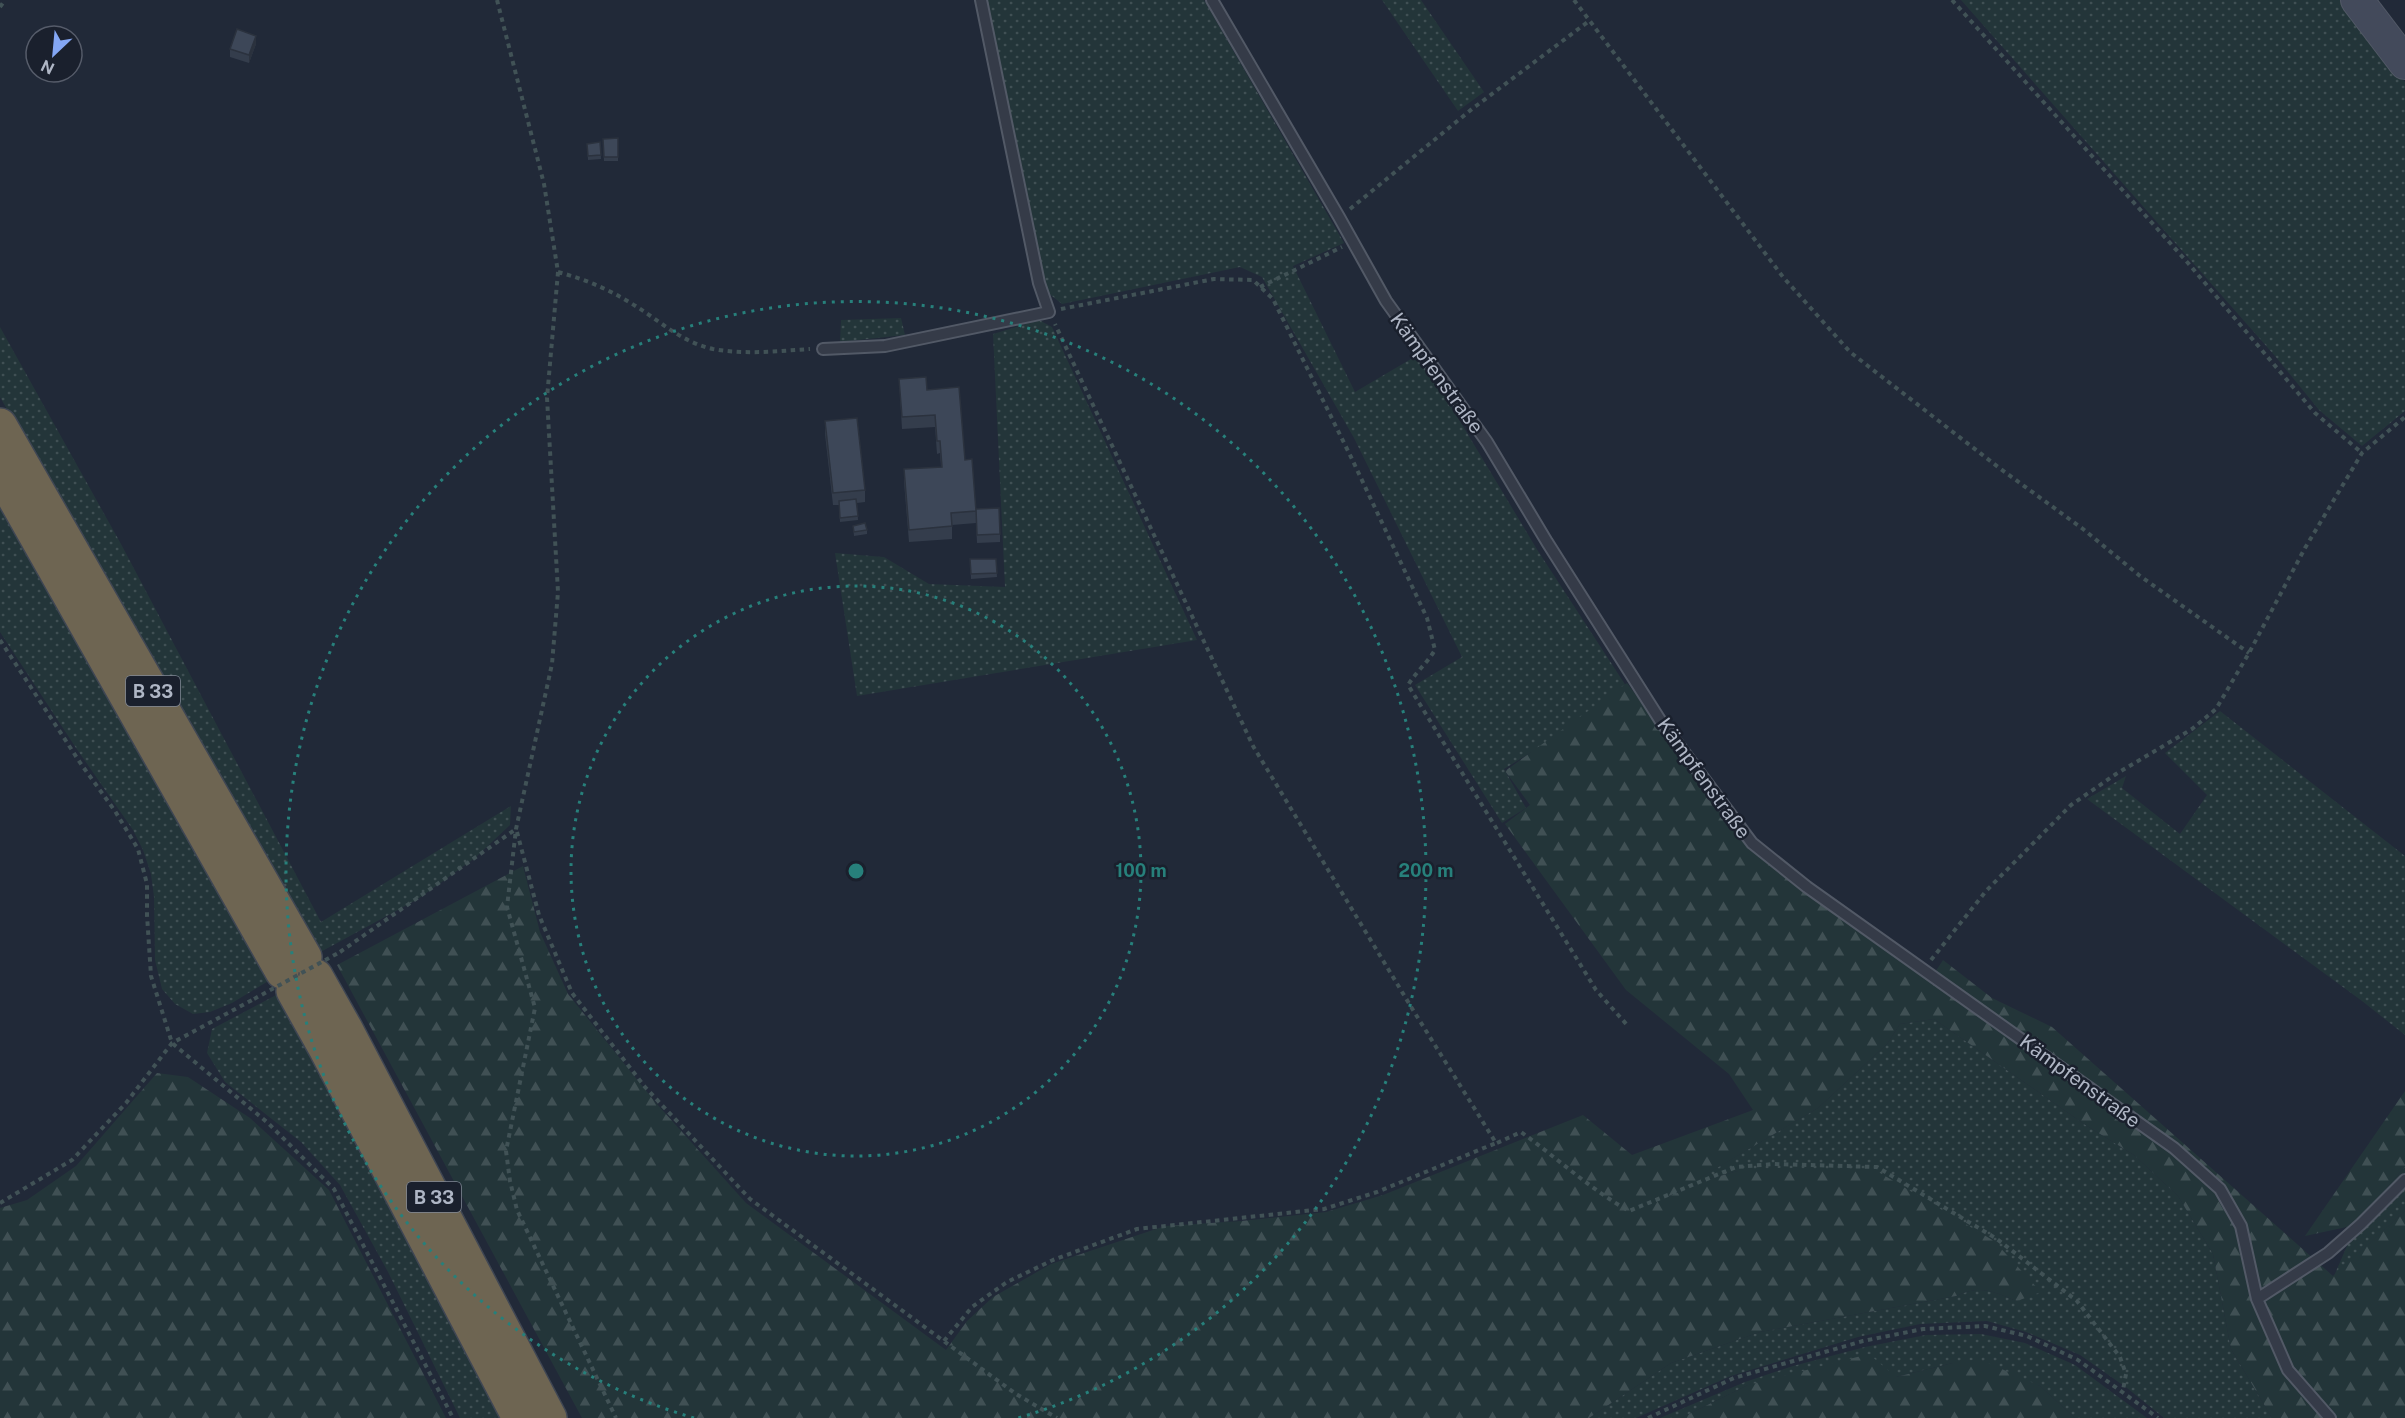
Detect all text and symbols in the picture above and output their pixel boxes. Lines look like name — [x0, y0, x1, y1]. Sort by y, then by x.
north arrow — [24, 24, 84, 84]
text: N — [38, 56, 57, 78]
street label: Kämpfenstraße — [1385, 308, 1489, 438]
road number: B 33 — [126, 676, 180, 706]
street label: Kämpfenstraße — [1652, 713, 1756, 843]
text: 100 m — [1115, 860, 1167, 881]
text: 200 m — [1399, 860, 1453, 881]
centre of rings — [846, 861, 866, 881]
street label: Kämpfenstraße — [2015, 1029, 2145, 1133]
road number: B 33 — [407, 1182, 461, 1212]

